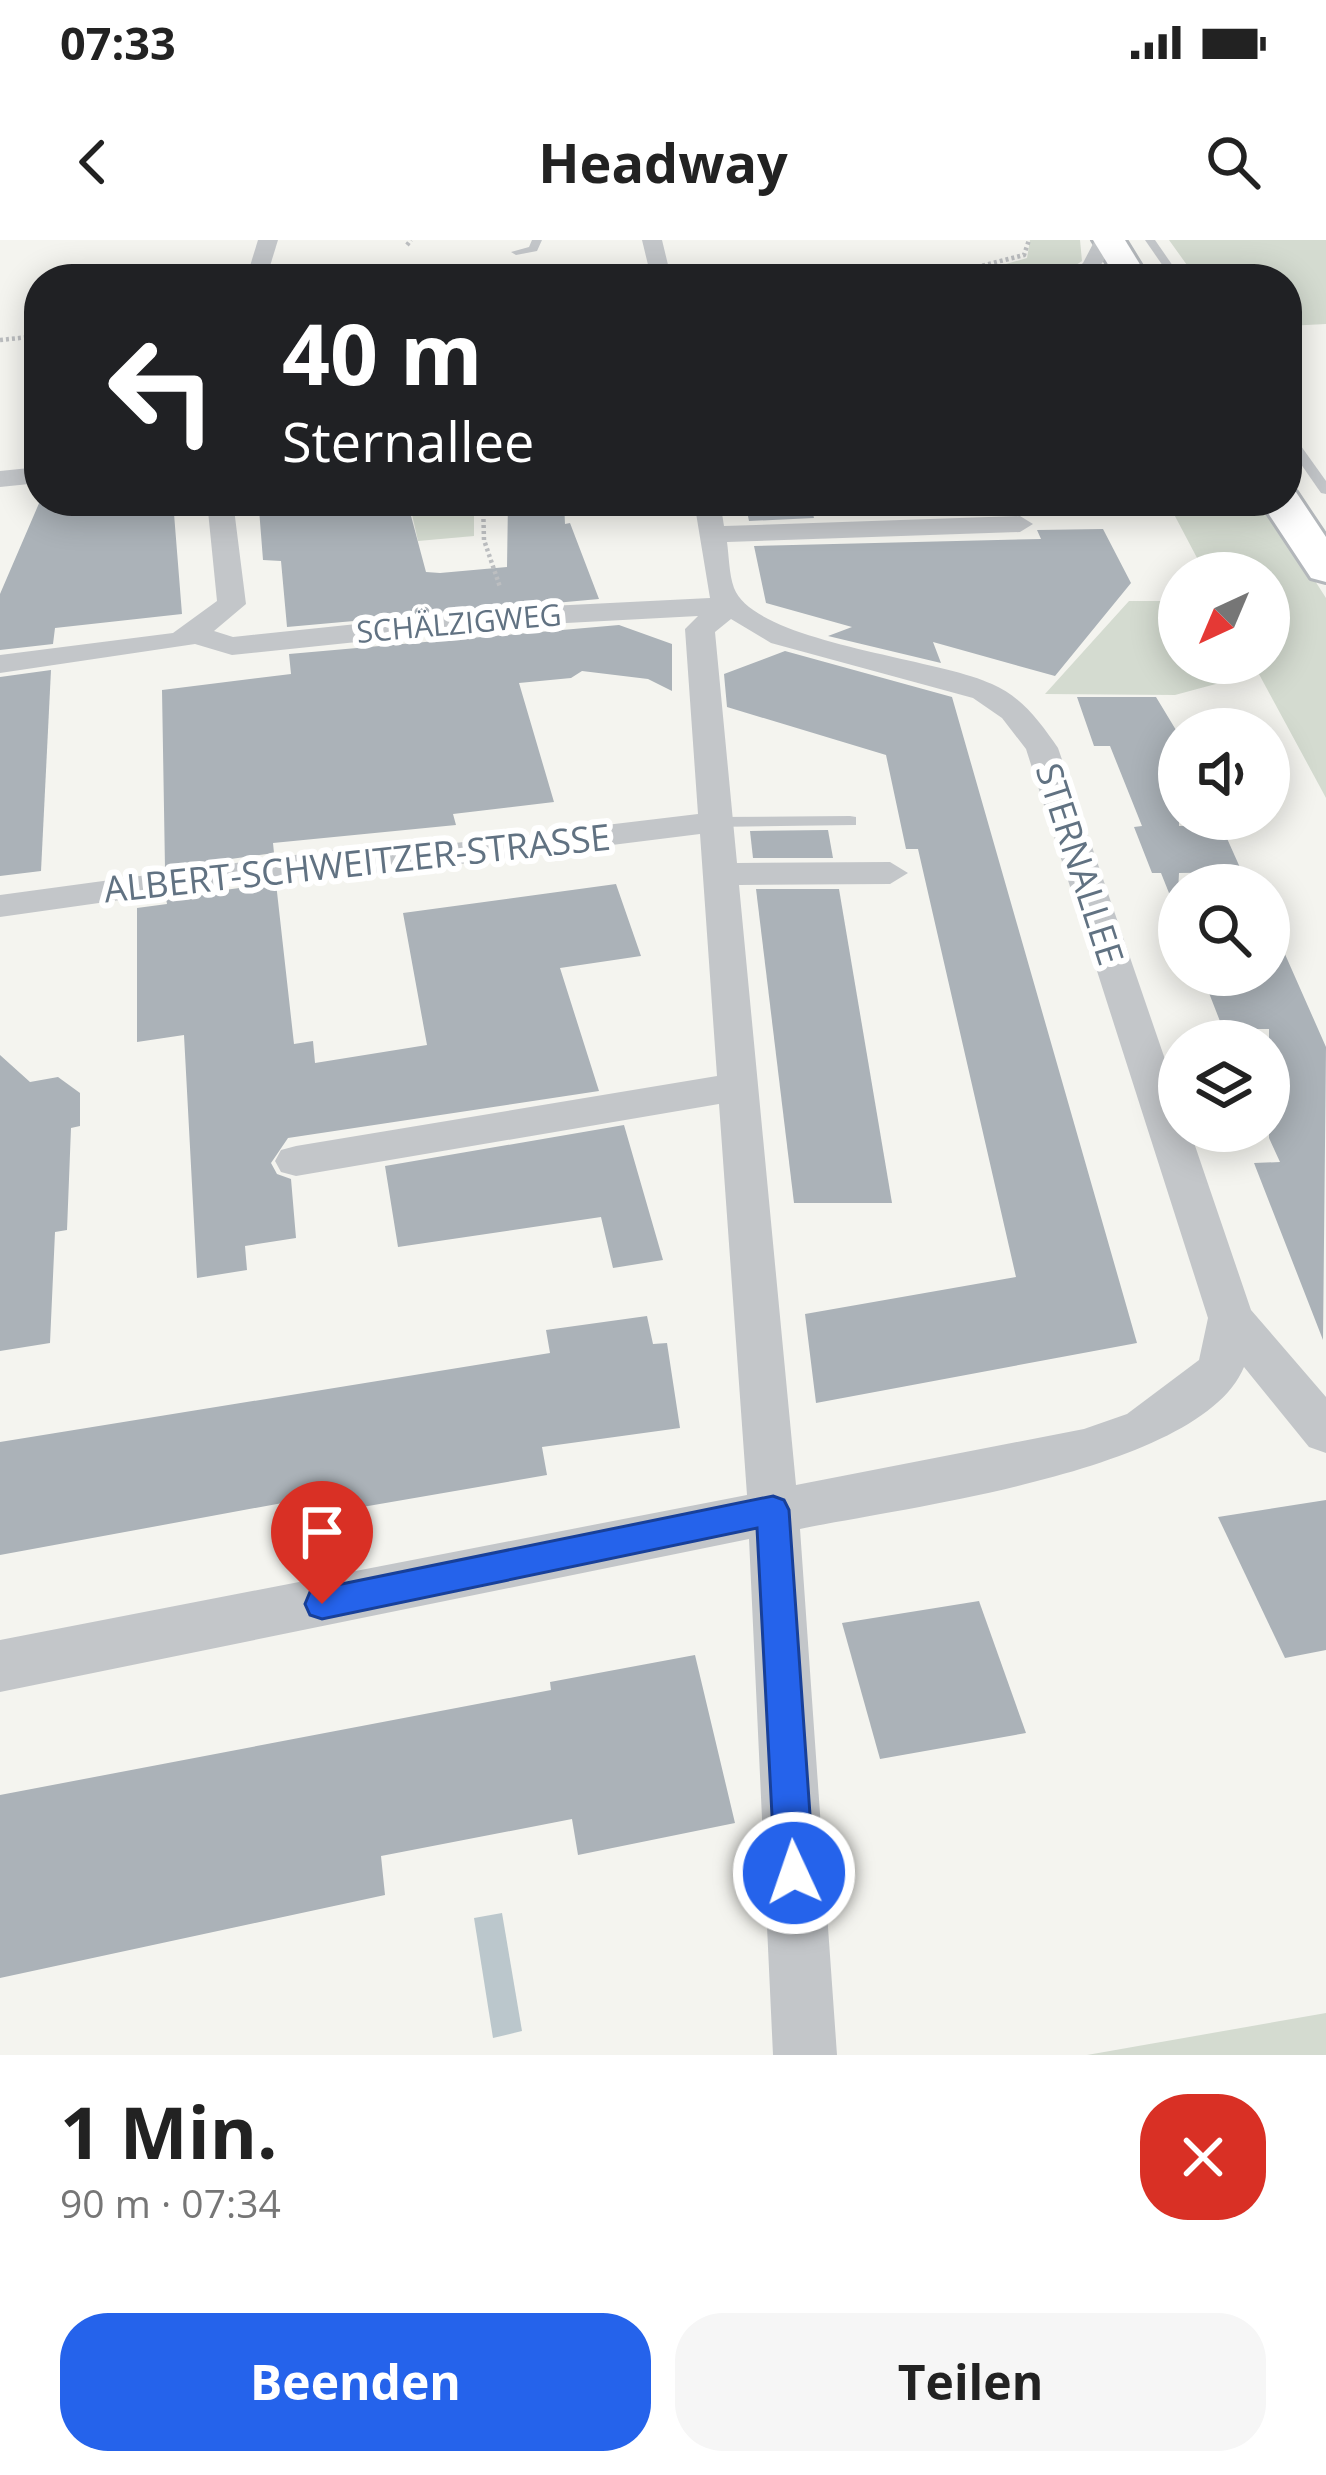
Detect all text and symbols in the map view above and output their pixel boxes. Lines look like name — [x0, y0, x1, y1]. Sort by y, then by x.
text: 07:33 — [60, 12, 176, 73]
text: Headway — [538, 125, 788, 199]
icon: back — [60, 129, 126, 195]
icon: search — [1200, 129, 1266, 195]
text: 40 m — [282, 295, 482, 410]
icon: left — [84, 312, 240, 468]
text: Sternallee — [282, 404, 534, 478]
north arrow — [1158, 552, 1290, 684]
map controls — [1158, 552, 1290, 1152]
street label: SCHÄLZIGWEG — [355, 593, 563, 652]
button: sound — [1158, 708, 1290, 840]
street label: STERNALLEE — [1025, 757, 1136, 971]
street label: ALBERT-SCHWEITZER-STRASSE — [101, 812, 613, 913]
button: search — [1158, 864, 1290, 996]
button: layers — [1158, 1020, 1290, 1152]
pin — [271, 1481, 373, 1604]
icon: arrive — [289, 1499, 355, 1565]
position arrow — [731, 1810, 857, 1936]
text: 1 Min. — [60, 2082, 278, 2180]
button: close — [1140, 2094, 1266, 2220]
text: 90 m · 07:34 — [60, 2176, 281, 2229]
button: Beenden — [60, 2313, 651, 2451]
button: Teilen — [675, 2313, 1266, 2451]

